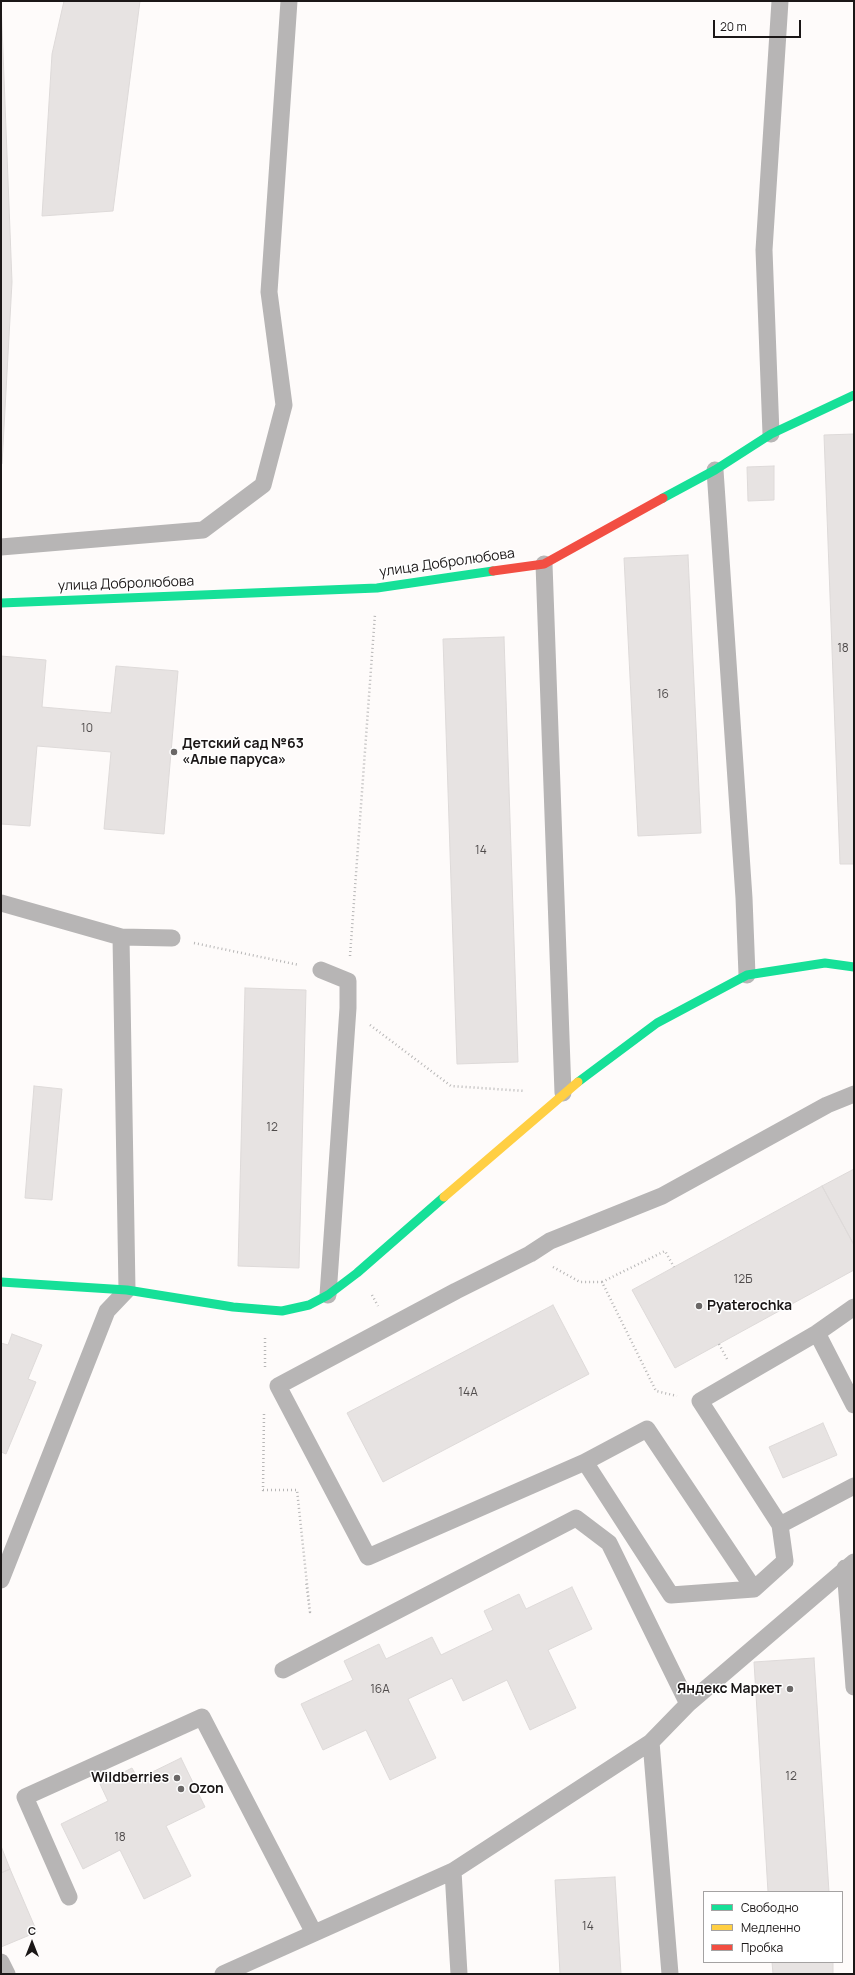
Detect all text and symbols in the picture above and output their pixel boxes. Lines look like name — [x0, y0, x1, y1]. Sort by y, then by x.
scale bar — [715, 12, 803, 38]
text: 20 m — [720, 18, 747, 35]
street label: улица Добролюбова — [378, 545, 516, 581]
street label: улица Добролюбова — [57, 573, 195, 595]
house number: 18 — [837, 642, 849, 656]
house number: 16 — [657, 688, 669, 702]
house number: 10 — [81, 722, 93, 736]
place label: Детский сад №63 «Алые паруса» — [182, 736, 304, 768]
marker: Детский сад №63 «Алые паруса» — [169, 747, 179, 757]
house number: 14 — [475, 844, 487, 858]
house number: 12 — [266, 1121, 278, 1135]
house number: 12Б — [734, 1273, 752, 1287]
place label: Pyaterochka — [707, 1298, 792, 1314]
marker: Pyaterochka — [694, 1301, 704, 1311]
house number: 14А — [458, 1386, 478, 1400]
place label: Яндекс Маркет — [677, 1681, 782, 1697]
house number: 16А — [370, 1683, 390, 1697]
marker: Яндекс Маркет — [785, 1684, 795, 1694]
place label: Wildberries — [91, 1770, 169, 1786]
house number: 12 — [785, 1770, 797, 1784]
marker: Wildberries — [172, 1773, 182, 1783]
place label: Ozon — [189, 1781, 224, 1797]
marker: Ozon — [176, 1784, 186, 1794]
house number: 18 — [114, 1831, 126, 1845]
legend — [703, 1891, 843, 1963]
text: Свободно — [741, 1899, 799, 1916]
text: Медленно — [741, 1919, 801, 1936]
house number: 14 — [582, 1920, 594, 1934]
north arrow — [12, 1923, 52, 1963]
text: С — [28, 1923, 36, 1938]
text: Пробка — [741, 1939, 783, 1956]

